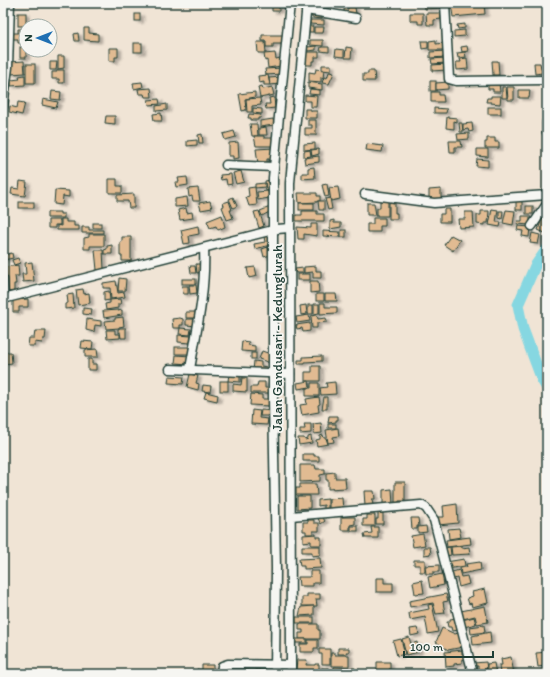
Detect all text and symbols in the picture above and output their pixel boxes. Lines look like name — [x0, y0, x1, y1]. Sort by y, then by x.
north arrow — [18, 18, 58, 58]
text: N — [22, 34, 35, 42]
street label: Jalan Gandusari - Kedunglurah — [269, 244, 286, 432]
scale bar — [404, 633, 493, 659]
text: 100 m — [410, 640, 443, 654]

